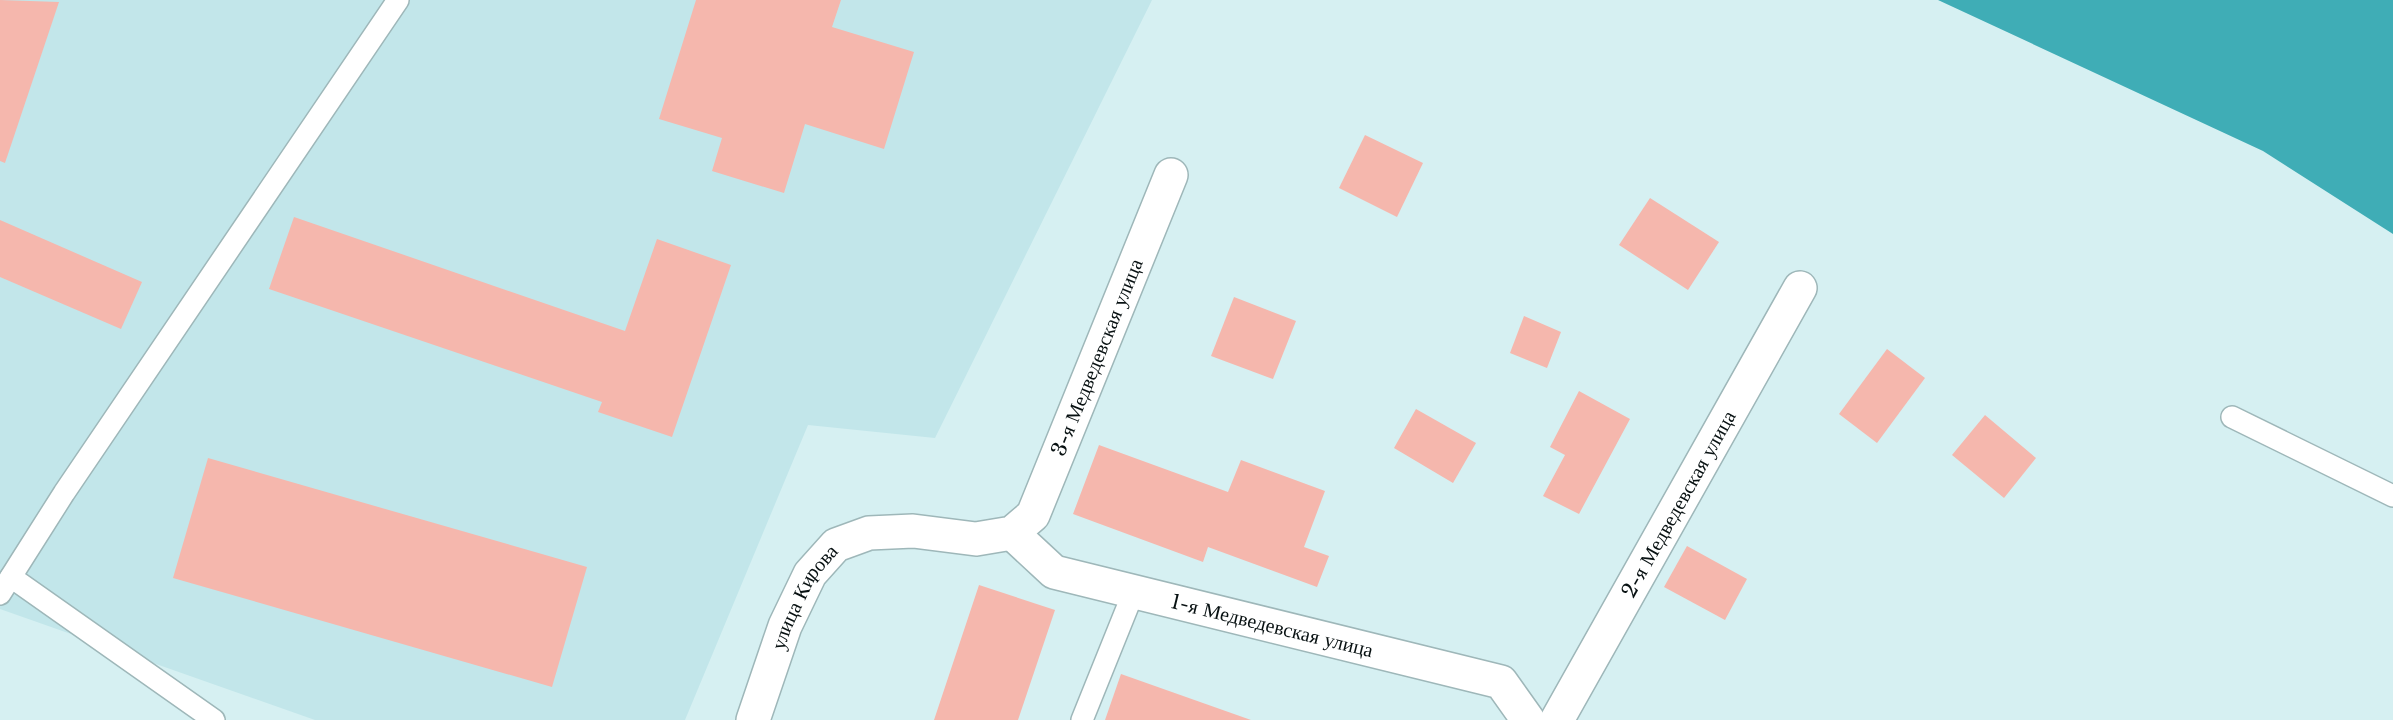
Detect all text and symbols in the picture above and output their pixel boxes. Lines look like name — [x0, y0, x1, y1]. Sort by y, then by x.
street label: 3-я Медведевская улица — [1046, 255, 1148, 459]
street label: 2-я Медведевская улица — [1616, 406, 1741, 602]
street label: улица Кирова — [766, 539, 843, 653]
street label: 1-я Медведевская улица — [1169, 589, 1376, 662]

